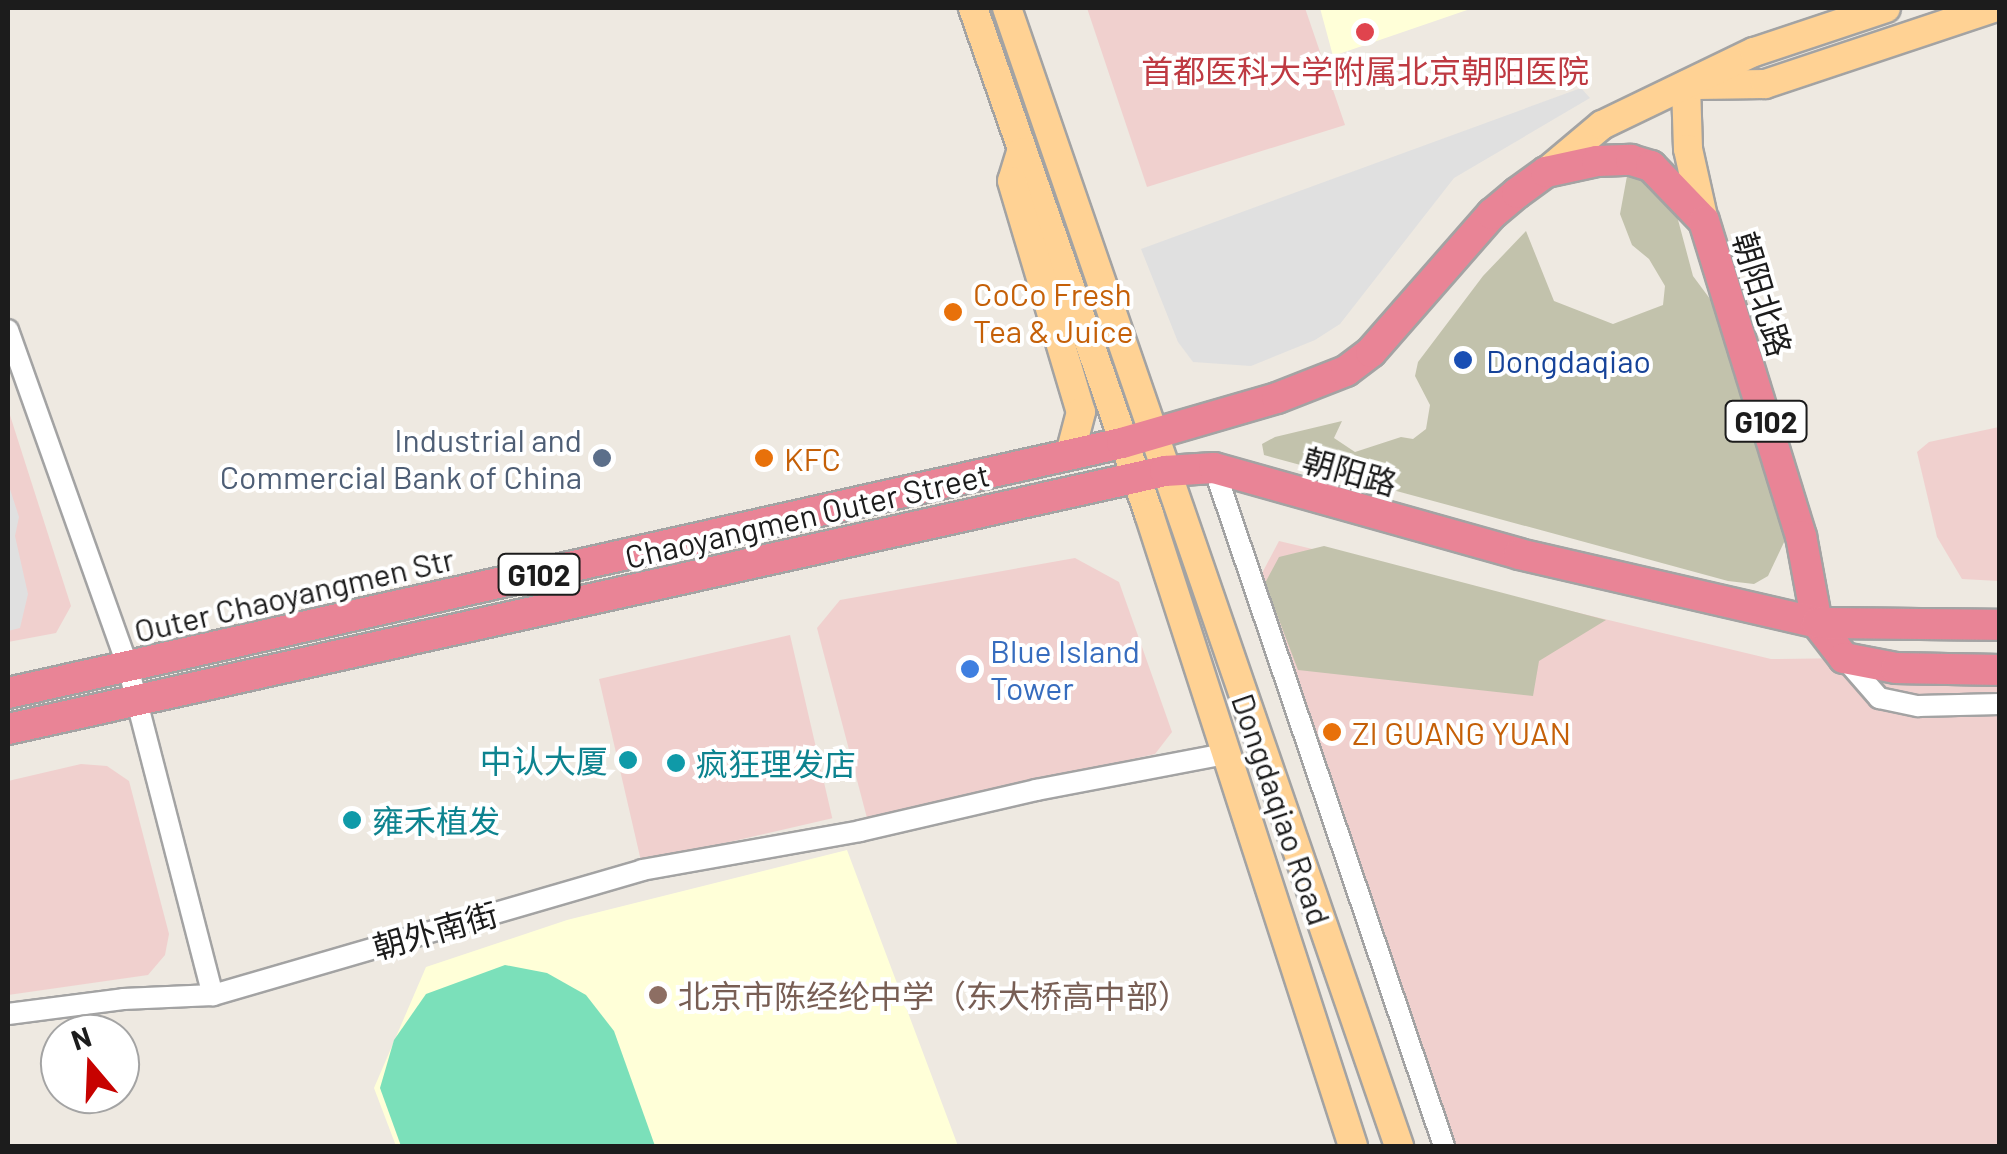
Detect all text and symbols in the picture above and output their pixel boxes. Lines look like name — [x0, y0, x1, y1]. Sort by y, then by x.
marker: 首都医科大学附属北京朝阳医院 — [1352, 19, 1378, 45]
place label: 首都医科大学附属北京朝阳医院 — [1141, 51, 1589, 89]
street label: 朝阳北路 — [1726, 227, 1800, 361]
place label: CoCo Fresh Tea & Juice — [973, 275, 1133, 350]
marker: CoCo Fresh Tea & Juice — [942, 301, 964, 323]
place label: Dongdaqiao — [1486, 341, 1651, 379]
marker: Dongdaqiao — [1450, 347, 1476, 373]
road number: G102 — [1724, 396, 1808, 446]
place label: Industrial and Commercial Bank of China — [220, 421, 582, 496]
place label: KFC — [784, 439, 841, 477]
street label: 朝阳路 — [1299, 439, 1401, 503]
marker: Industrial and Commercial Bank of China — [591, 447, 613, 469]
marker: KFC — [753, 447, 775, 469]
street label: Chaoyangmen Outer Street — [621, 454, 993, 576]
street label: Outer Chaoyangmen Str — [130, 538, 458, 650]
road number: G102 — [496, 549, 582, 599]
place label: Blue Island Tower — [990, 632, 1140, 707]
marker: Blue Island Tower — [959, 658, 981, 680]
street label: Dongdaqiao Road — [1224, 688, 1340, 930]
place label: ZI GUANG YUAN — [1352, 713, 1571, 751]
marker: ZI GUANG YUAN — [1321, 721, 1343, 743]
place label: 中认大厦 — [480, 741, 608, 779]
place label: 疯狂理发店 — [696, 744, 856, 782]
marker: 中认大厦 — [617, 749, 639, 771]
marker: 疯狂理发店 — [665, 752, 687, 774]
place label: 雍禾植发 — [372, 801, 500, 839]
marker: 雍禾植发 — [341, 809, 363, 831]
street label: 朝外南街 — [368, 894, 502, 966]
place label: 北京市陈经纶中学（东大桥高中部） — [678, 976, 1190, 1014]
marker: 北京市陈经纶中学（东大桥高中部） — [647, 984, 669, 1006]
north arrow — [40, 1014, 140, 1114]
text: N — [67, 1018, 95, 1057]

